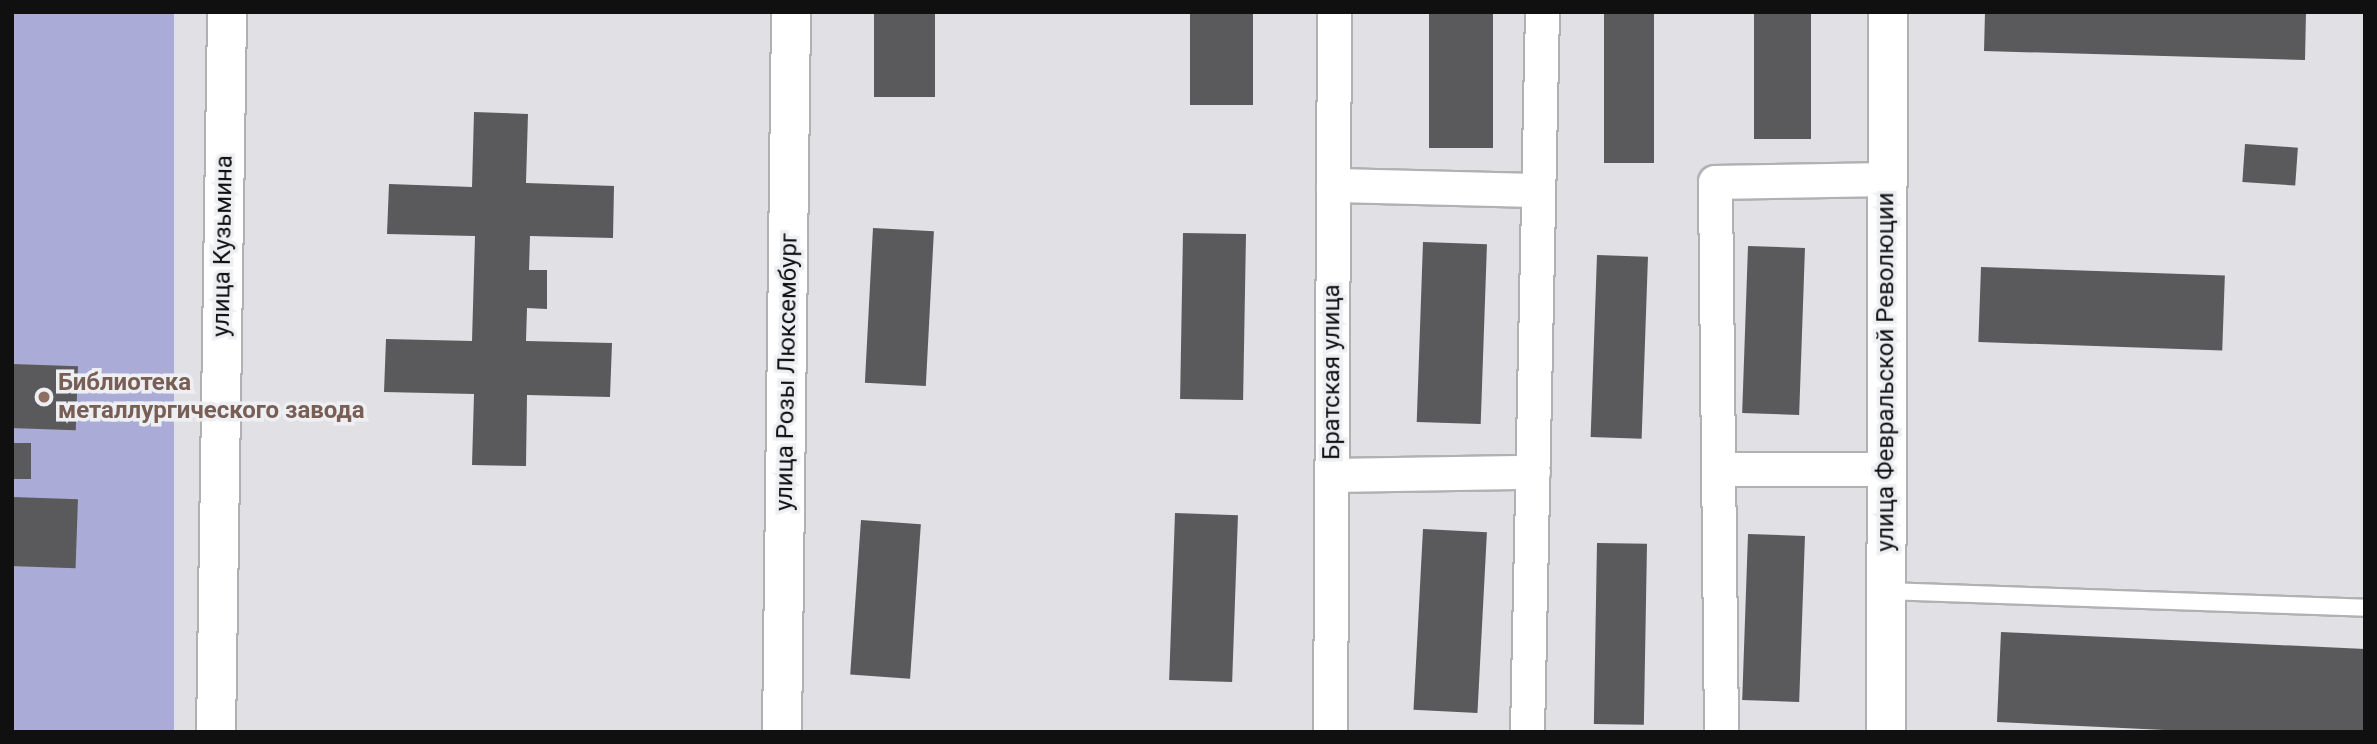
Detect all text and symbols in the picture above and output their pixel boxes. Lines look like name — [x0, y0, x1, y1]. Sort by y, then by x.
street label: улица Кузьмина — [207, 155, 239, 337]
street label: улица Февральской Революции — [1872, 192, 1900, 552]
street label: улица Розы Люксембург — [770, 233, 804, 511]
street label: Братская улица — [1318, 284, 1346, 460]
place label: Библиотека металлургического завода — [58, 369, 364, 425]
marker: Библиотека металлургического завода — [36, 389, 52, 405]

